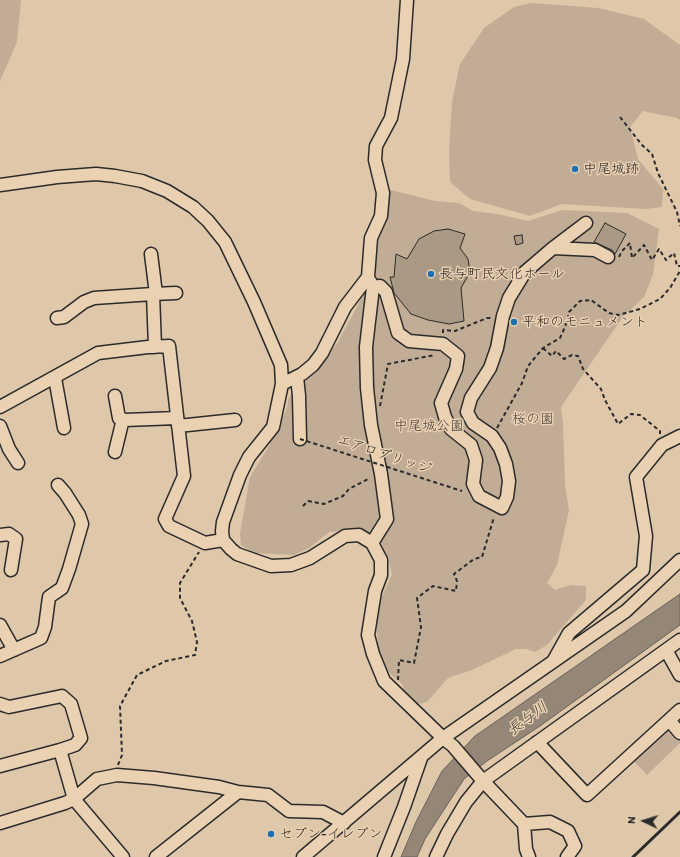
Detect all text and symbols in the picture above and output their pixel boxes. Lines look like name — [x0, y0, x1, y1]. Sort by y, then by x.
place label: 中尾城跡 — [583, 161, 639, 177]
marker: 中尾城跡 — [570, 164, 580, 174]
place label: 長与町民文化ホール — [439, 266, 565, 282]
marker: 長与町民文化ホール — [426, 269, 436, 279]
place label: 平和のモニュメント — [522, 314, 648, 330]
marker: 平和のモニュメント — [509, 317, 519, 327]
park label: 桜の園 — [512, 411, 554, 427]
park label: 中尾城公園 — [394, 418, 464, 434]
street label: エアロブリッジ — [335, 432, 433, 478]
water label: 長与川 — [505, 698, 551, 740]
north arrow — [624, 801, 664, 841]
text: N — [625, 816, 638, 824]
place label: セブン-イレブン — [279, 826, 383, 842]
marker: セブン-イレブン — [266, 829, 276, 839]

